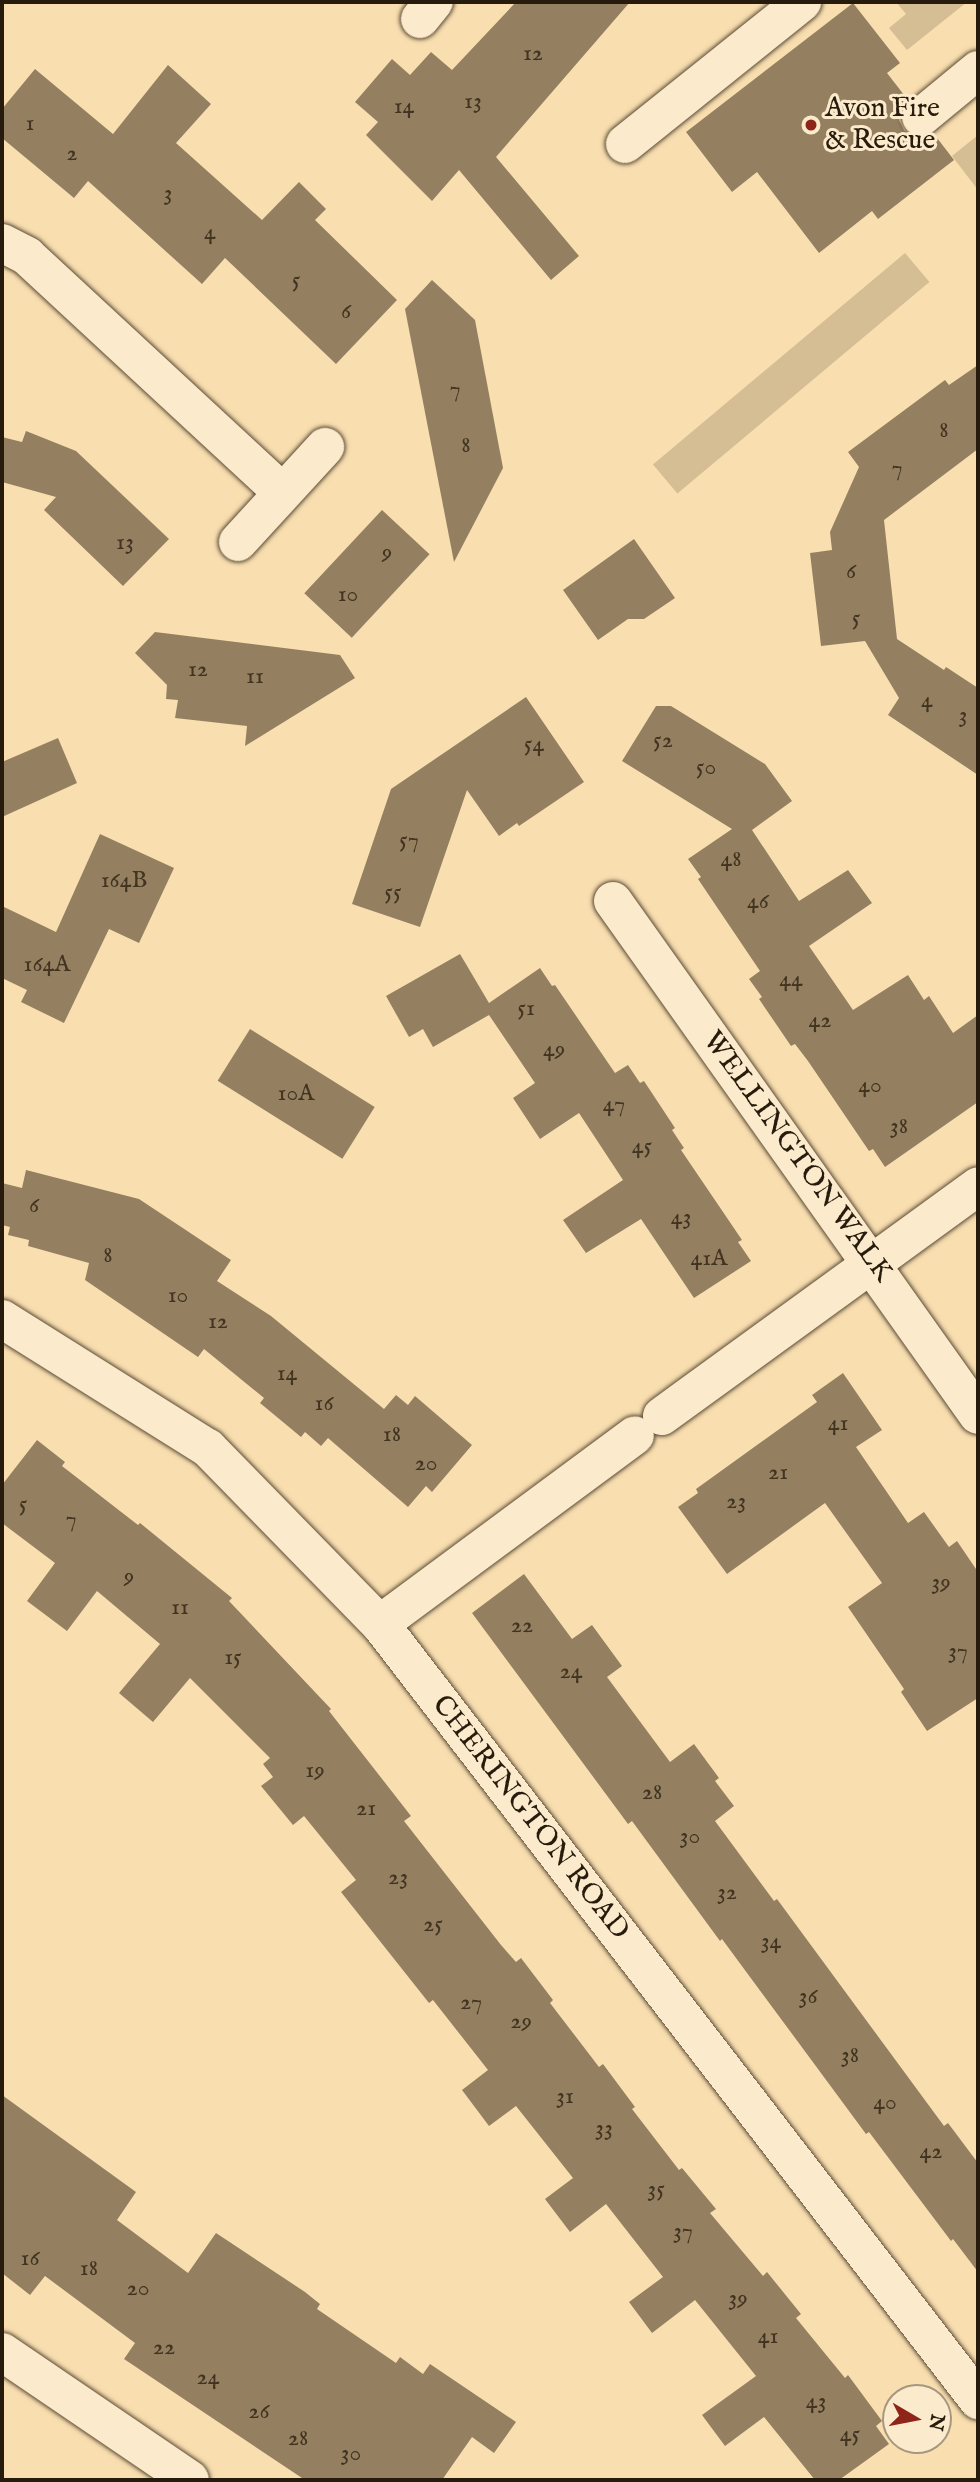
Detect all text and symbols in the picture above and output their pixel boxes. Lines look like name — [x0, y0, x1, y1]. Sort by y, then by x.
house number: 12 — [523, 40, 543, 68]
house number: 13 — [464, 88, 482, 116]
place label: Avon Fire & Rescue — [825, 92, 940, 158]
house number: 14 — [394, 93, 414, 121]
house number: 1 — [26, 110, 34, 138]
marker: Avon Fire & Rescue — [803, 117, 819, 133]
house number: 2 — [66, 140, 78, 168]
house number: 3 — [164, 180, 172, 208]
house number: 4 — [204, 219, 216, 247]
house number: 5 — [292, 267, 300, 295]
house number: 6 — [341, 298, 351, 326]
house number: 7 — [449, 376, 461, 404]
house number: 8 — [939, 417, 949, 445]
house number: 8 — [461, 432, 471, 460]
house number: 7 — [891, 455, 903, 483]
house number: 13 — [116, 529, 134, 557]
house number: 9 — [382, 539, 392, 567]
house number: 6 — [846, 558, 856, 586]
house number: 10 — [338, 581, 358, 609]
house number: 5 — [852, 605, 860, 633]
house number: 12 — [188, 656, 208, 684]
house number: 11 — [246, 663, 264, 691]
house number: 4 — [921, 687, 933, 715]
house number: 3 — [959, 702, 967, 730]
house number: 52 — [653, 727, 673, 755]
house number: 54 — [524, 731, 544, 759]
house number: 50 — [696, 754, 716, 782]
house number: 57 — [399, 827, 419, 855]
house number: 48 — [720, 846, 742, 874]
house number: 164B — [101, 867, 147, 895]
house number: 55 — [384, 879, 402, 907]
house number: 46 — [747, 888, 769, 916]
house number: 164A — [23, 951, 71, 979]
house number: 44 — [779, 966, 803, 994]
house number: 51 — [517, 995, 535, 1023]
house number: 42 — [808, 1007, 832, 1035]
street label: WELLINGTON WALK — [695, 1025, 899, 1289]
house number: 49 — [543, 1036, 565, 1064]
house number: 40 — [858, 1072, 882, 1100]
house number: 10A — [278, 1080, 314, 1108]
house number: 47 — [603, 1091, 625, 1119]
house number: 38 — [890, 1113, 908, 1141]
house number: 45 — [632, 1133, 652, 1161]
house number: 6 — [29, 1192, 39, 1220]
house number: 43 — [671, 1204, 691, 1232]
house number: 8 — [103, 1242, 113, 1270]
house number: 41A — [691, 1245, 727, 1273]
house number: 10 — [168, 1282, 188, 1310]
house number: 12 — [208, 1308, 228, 1336]
house number: 14 — [277, 1360, 297, 1388]
house number: 16 — [314, 1390, 334, 1418]
house number: 41 — [828, 1410, 848, 1438]
house number: 18 — [383, 1421, 401, 1449]
house number: 20 — [414, 1450, 438, 1478]
house number: 21 — [768, 1459, 788, 1487]
house number: 23 — [726, 1488, 746, 1516]
house number: 5 — [19, 1491, 27, 1519]
house number: 7 — [65, 1506, 77, 1534]
house number: 9 — [124, 1563, 134, 1591]
house number: 39 — [931, 1569, 951, 1597]
house number: 11 — [171, 1594, 189, 1622]
house number: 22 — [511, 1612, 533, 1640]
house number: 37 — [948, 1638, 968, 1666]
house number: 15 — [224, 1644, 242, 1672]
house number: 24 — [559, 1658, 583, 1686]
street label: CHERINGTON ROAD — [424, 1689, 636, 1947]
house number: 19 — [305, 1757, 325, 1785]
house number: 28 — [642, 1779, 662, 1807]
house number: 21 — [356, 1795, 376, 1823]
house number: 30 — [680, 1823, 700, 1851]
house number: 23 — [388, 1864, 408, 1892]
house number: 32 — [717, 1879, 737, 1907]
house number: 25 — [423, 1911, 443, 1939]
house number: 34 — [761, 1928, 781, 1956]
house number: 36 — [798, 1983, 818, 2011]
house number: 27 — [460, 1989, 482, 2017]
house number: 29 — [510, 2008, 532, 2036]
house number: 38 — [841, 2042, 859, 2070]
house number: 31 — [556, 2083, 574, 2111]
house number: 40 — [873, 2089, 897, 2117]
house number: 33 — [595, 2115, 613, 2143]
house number: 42 — [919, 2138, 943, 2166]
house number: 35 — [647, 2176, 665, 2204]
house number: 37 — [673, 2218, 693, 2246]
house number: 16 — [20, 2245, 40, 2273]
house number: 18 — [80, 2255, 98, 2283]
house number: 20 — [126, 2275, 150, 2303]
house number: 39 — [728, 2285, 748, 2313]
house number: 41 — [758, 2323, 778, 2351]
house number: 22 — [153, 2334, 175, 2362]
house number: 24 — [196, 2364, 220, 2392]
north arrow — [882, 2384, 952, 2454]
house number: 43 — [806, 2388, 826, 2416]
house number: 26 — [248, 2398, 270, 2426]
text: N — [922, 2412, 949, 2432]
house number: 45 — [840, 2421, 860, 2449]
house number: 28 — [288, 2425, 308, 2453]
house number: 30 — [341, 2440, 361, 2468]

